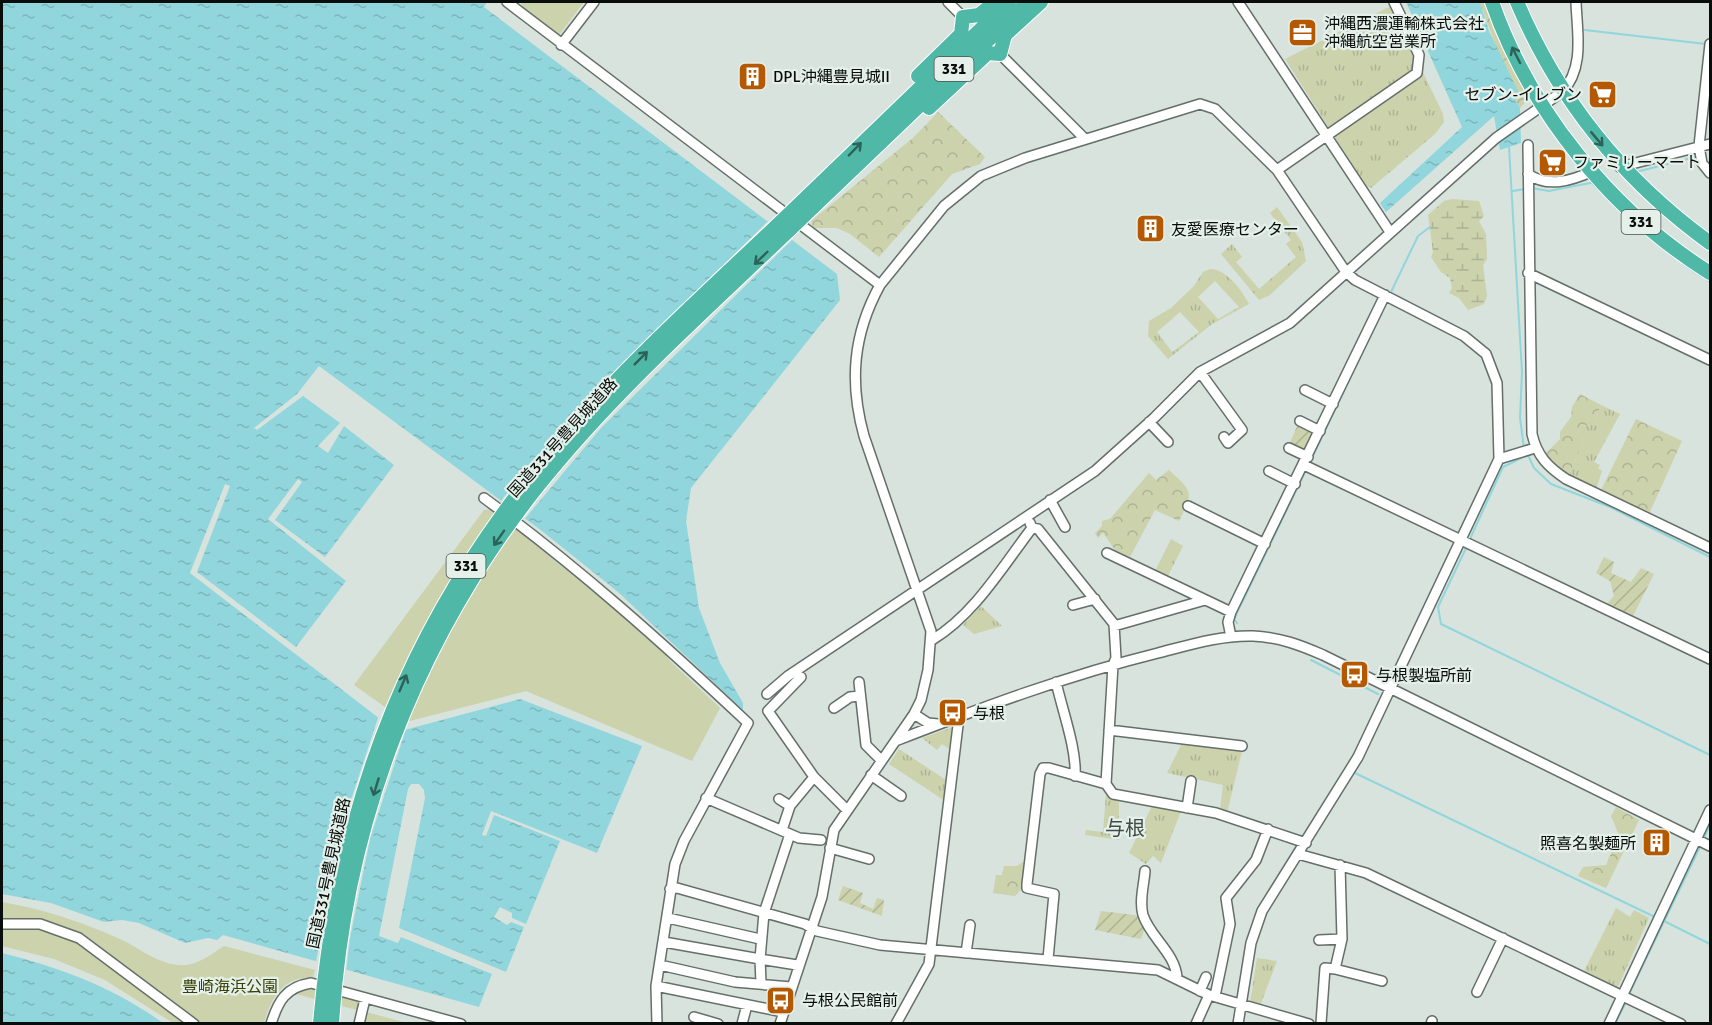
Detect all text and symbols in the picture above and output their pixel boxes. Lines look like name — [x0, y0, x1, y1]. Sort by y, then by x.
place label: 沖縄西濃運輸株式会社 沖縄航空営業所 — [1324, 14, 1484, 52]
office icon: 沖縄西濃運輸株式会社 沖縄航空営業所 — [1287, 16, 1319, 48]
one-way arrow — [1509, 46, 1521, 64]
road number: 331 — [934, 57, 974, 81]
building icon: DPL沖縄豊見城II — [736, 60, 768, 92]
place label: DPL沖縄豊見城II — [773, 67, 890, 87]
supermarket icon: セブン-イレブン — [1587, 78, 1619, 110]
place label: セブン-イレブン — [1464, 85, 1582, 105]
one-way arrow — [1590, 131, 1604, 146]
one-way arrow — [848, 141, 862, 156]
supermarket icon: ファミリーマート — [1536, 146, 1568, 178]
place label: ファミリーマート — [1573, 153, 1701, 173]
road number: 331 — [1622, 210, 1660, 234]
building icon: 友愛医療センター — [1134, 213, 1166, 245]
place label: 友愛医療センター — [1171, 220, 1299, 240]
one-way arrow — [753, 251, 768, 265]
one-way arrow — [633, 351, 648, 365]
street label: 国道331号豊見城道路 — [504, 374, 622, 502]
one-way arrow — [493, 529, 505, 546]
road number: 331 — [446, 554, 486, 578]
bus stop icon: 与根製塩所前 — [1339, 659, 1371, 691]
place label: 与根製塩所前 — [1376, 666, 1472, 686]
one-way arrow — [398, 674, 409, 692]
bus stop icon: 与根 — [936, 697, 968, 729]
place label: 与根 — [973, 704, 1005, 724]
one-way arrow — [370, 777, 381, 796]
street label: 国道331号豊見城道路 — [303, 796, 355, 951]
district label: 与根 — [1105, 816, 1145, 841]
building icon: 照喜名製麺所 — [1641, 827, 1673, 859]
place label: 照喜名製麺所 — [1540, 834, 1636, 854]
park label: 豊崎海浜公園 — [182, 977, 278, 997]
bus stop icon: 与根公民館前 — [765, 984, 797, 1016]
place label: 与根公民館前 — [802, 991, 898, 1011]

